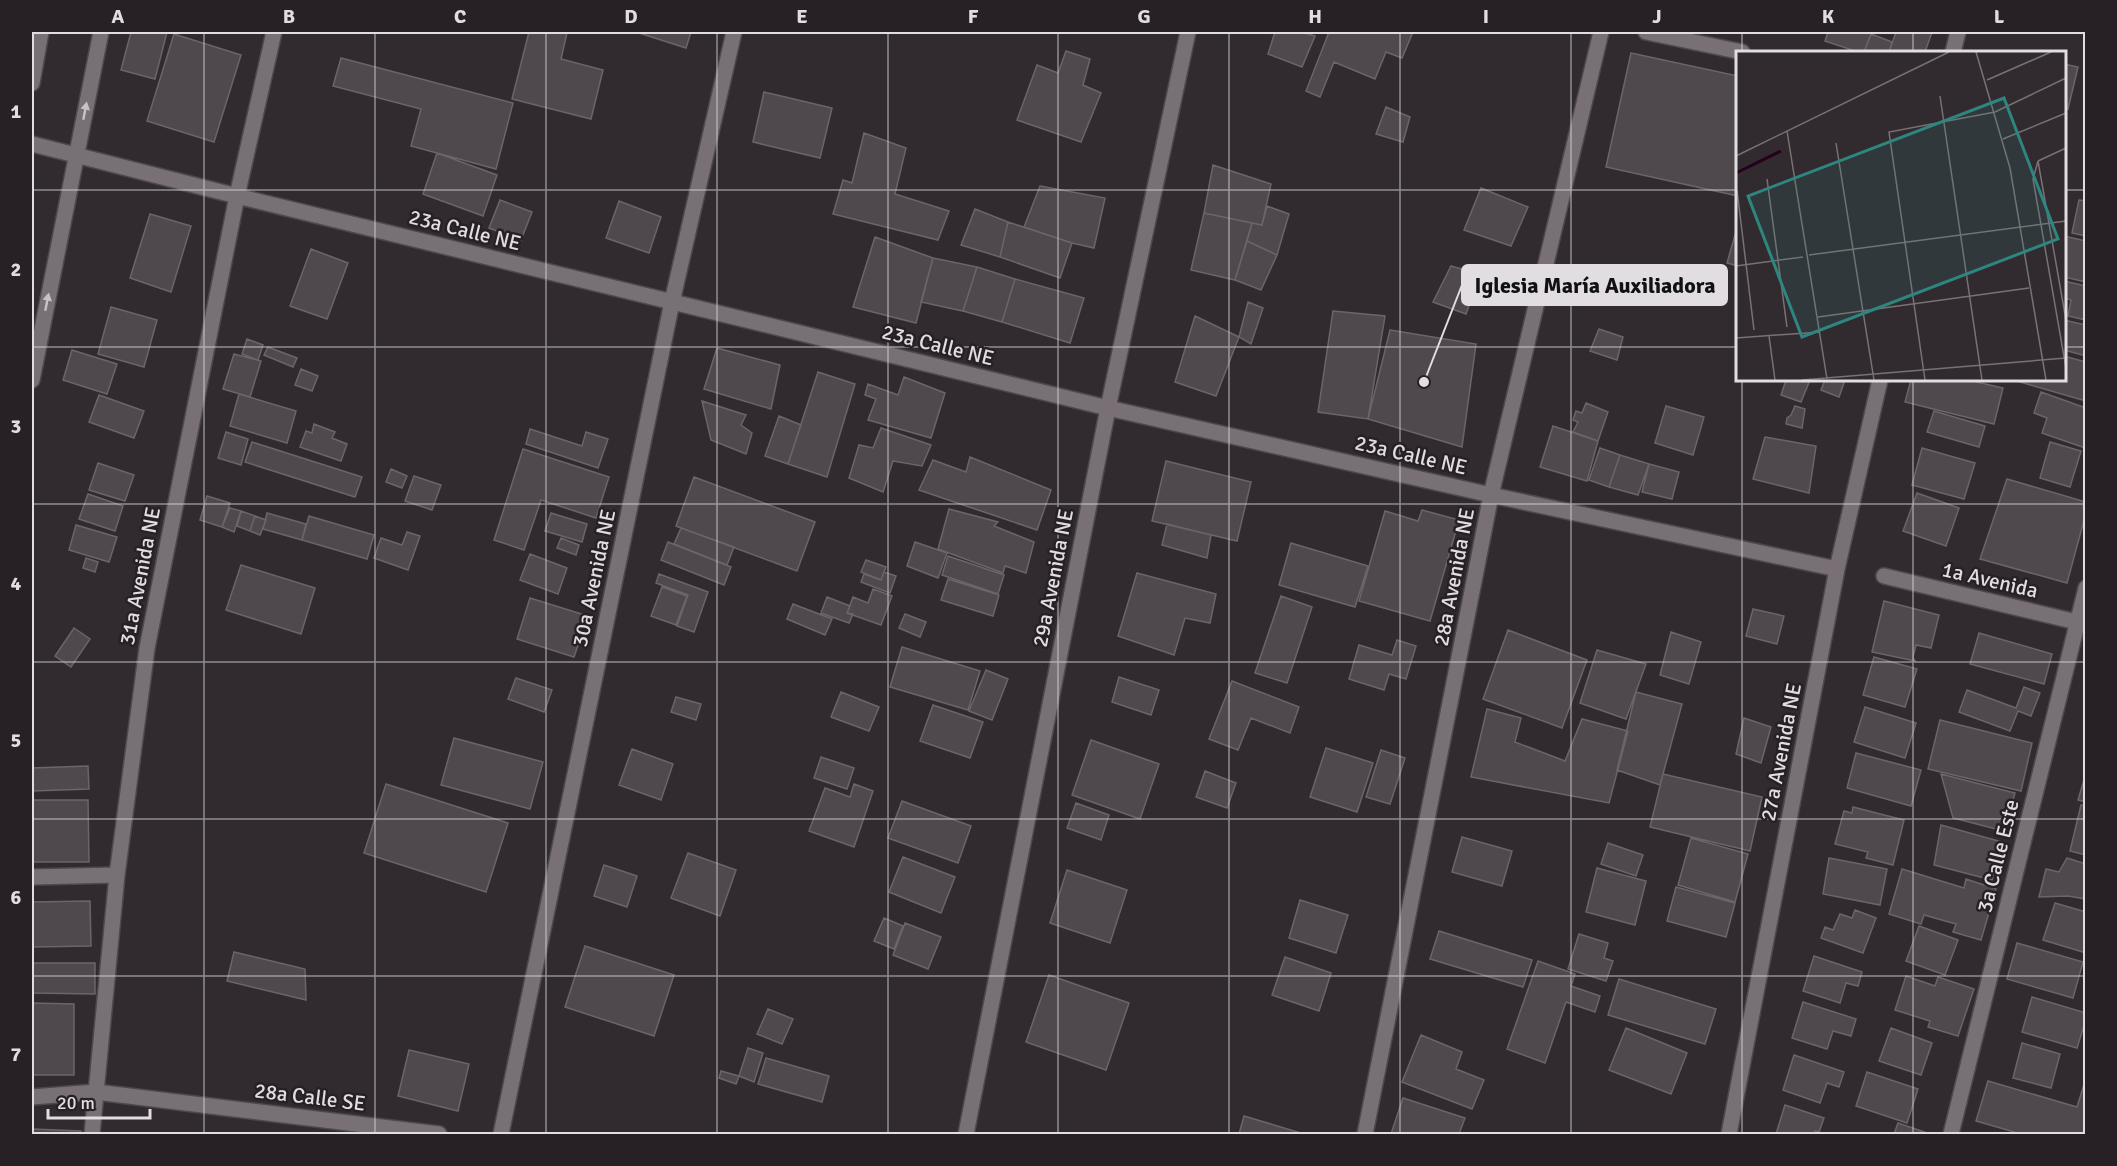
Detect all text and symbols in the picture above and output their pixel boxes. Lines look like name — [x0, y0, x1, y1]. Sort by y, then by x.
text: A — [112, 4, 125, 29]
text: B — [283, 4, 295, 29]
text: C — [454, 4, 466, 29]
text: D — [624, 4, 638, 29]
text: E — [796, 4, 808, 29]
text: F — [968, 4, 979, 29]
text: G — [1137, 4, 1151, 29]
text: H — [1308, 4, 1322, 29]
text: I — [1483, 4, 1489, 29]
text: J — [1652, 4, 1662, 29]
text: K — [1822, 4, 1835, 29]
text: L — [1994, 4, 2005, 29]
inset map — [1736, 51, 2066, 381]
text: 1 — [11, 99, 22, 124]
one-way arrow — [81, 101, 90, 120]
street label: 23a Calle NE — [406, 204, 524, 256]
text: 2 — [11, 257, 21, 282]
callout: Iglesia María Auxiliadora — [1462, 265, 1727, 305]
text: Iglesia María Auxiliadora — [1475, 272, 1715, 299]
one-way arrow — [43, 292, 52, 311]
street label: 23a Calle NE — [879, 319, 997, 371]
text: 3 — [11, 414, 21, 439]
street label: 23a Calle NE — [1352, 429, 1470, 481]
street label: 31a Avenida NE — [114, 505, 166, 647]
street label: 28a Avenida NE — [1428, 506, 1480, 648]
street label: 30a Avenida NE — [567, 507, 621, 649]
street label: 29a Avenida NE — [1027, 507, 1079, 649]
street label: 1a Avenida — [1939, 556, 2041, 604]
text: 4 — [11, 571, 22, 596]
street label: 27a Avenida NE — [1755, 681, 1807, 823]
text: 5 — [11, 728, 21, 753]
street label: 3a Calle Este — [1971, 797, 2025, 915]
text: 6 — [11, 885, 22, 910]
text: 7 — [11, 1042, 22, 1067]
street label: 28a Calle SE — [253, 1077, 367, 1117]
scale bar — [48, 1082, 150, 1120]
text: 20 m — [57, 1092, 95, 1114]

